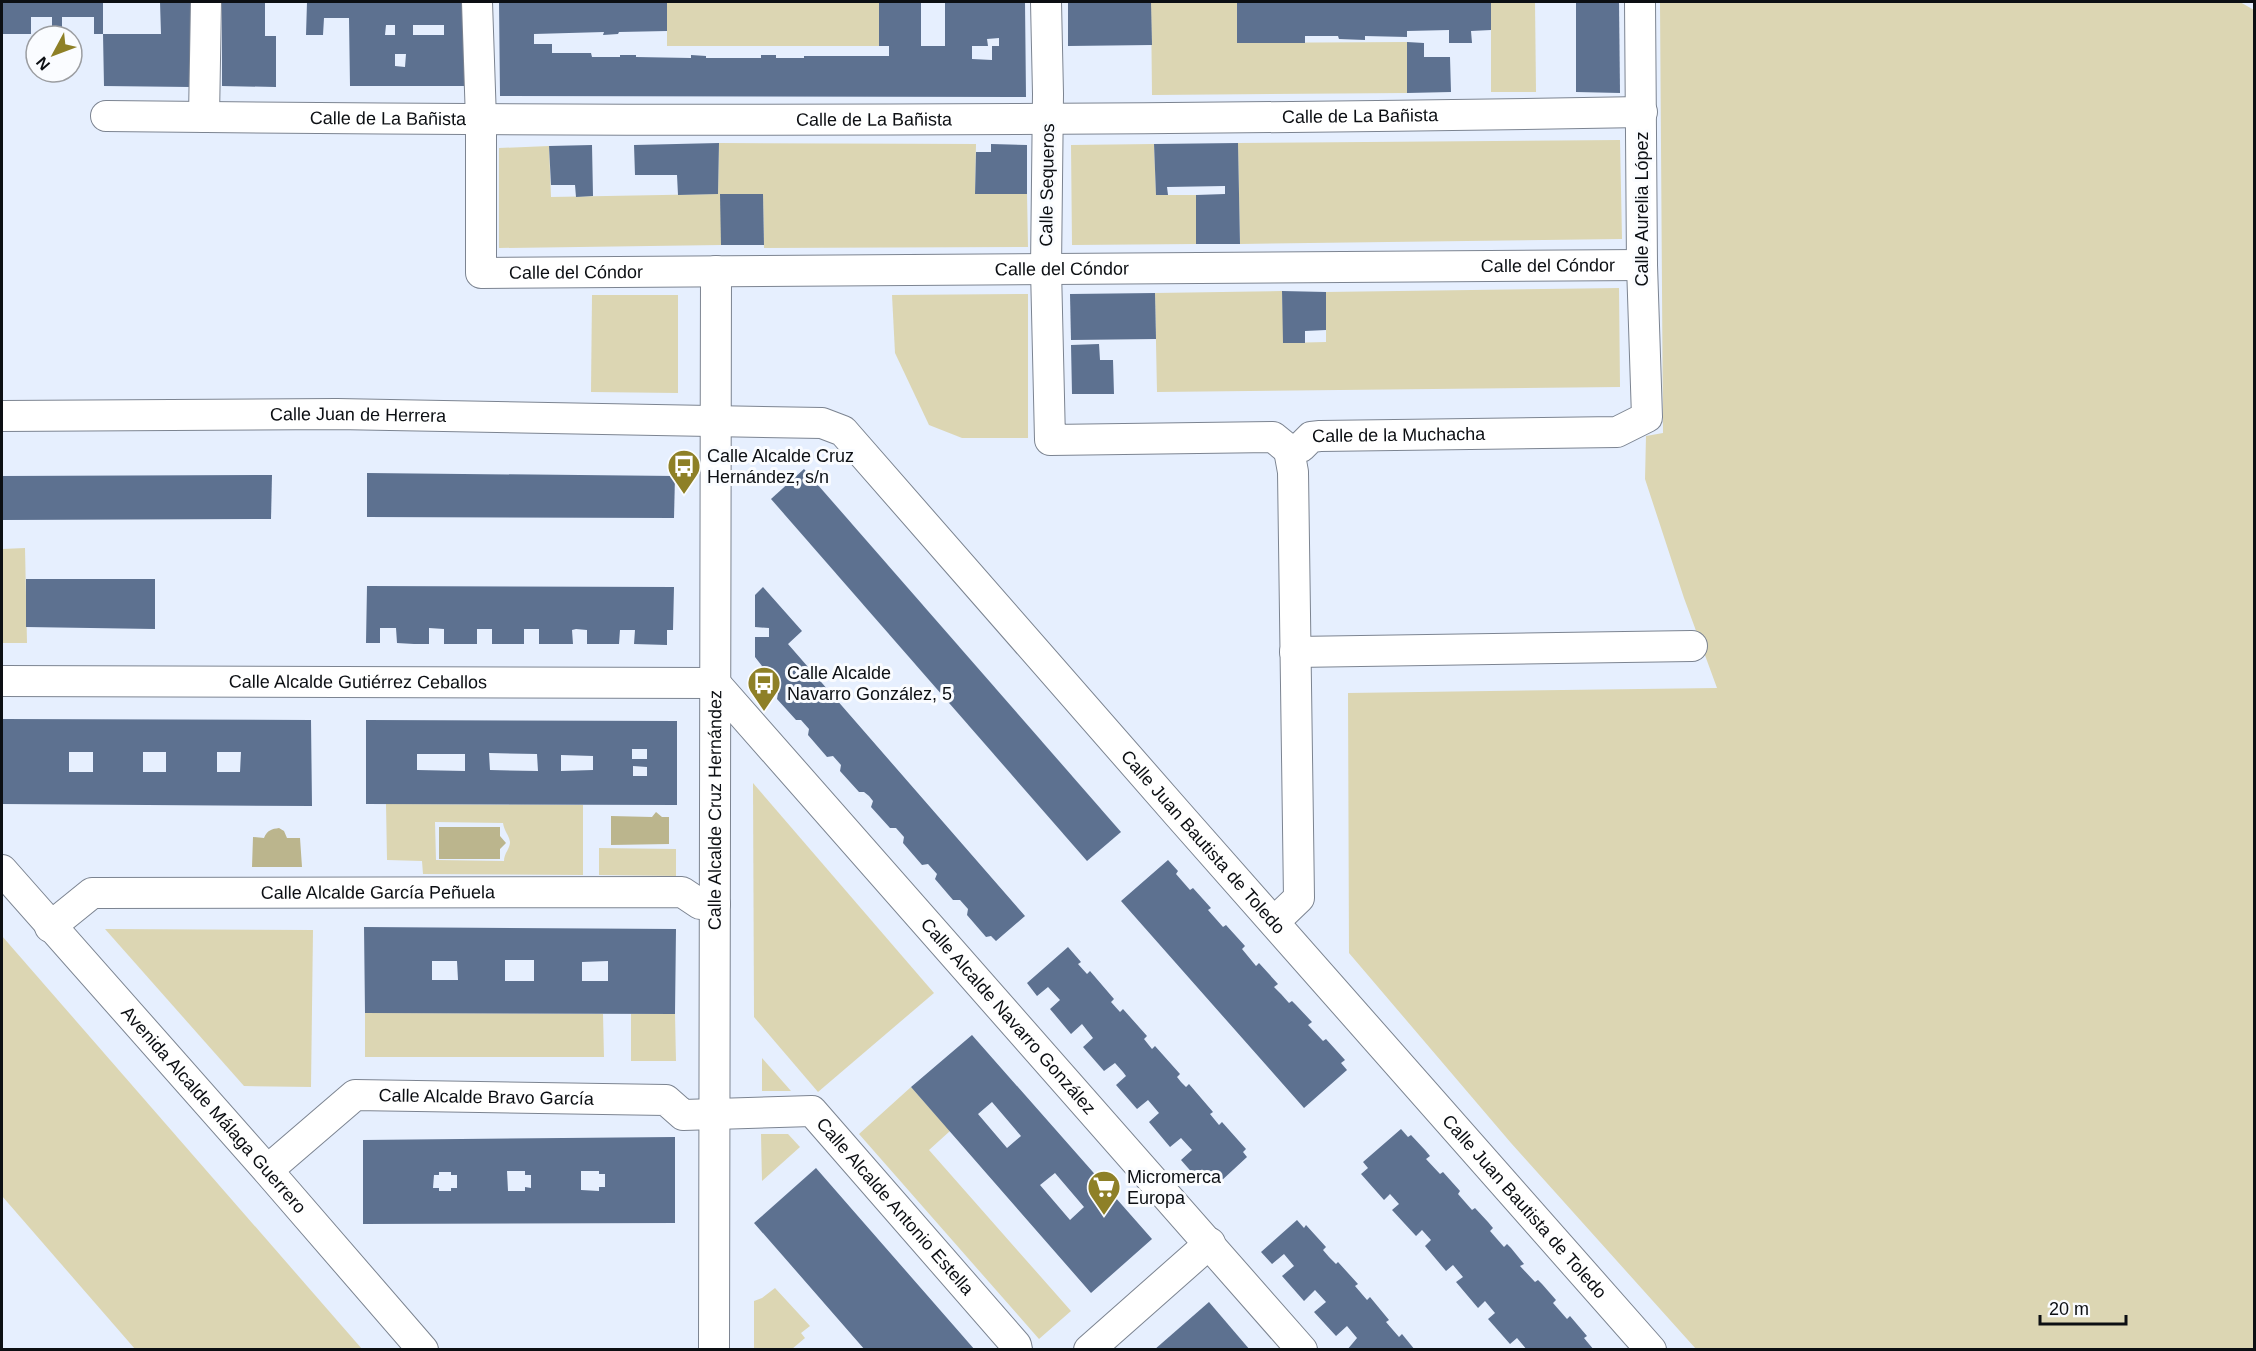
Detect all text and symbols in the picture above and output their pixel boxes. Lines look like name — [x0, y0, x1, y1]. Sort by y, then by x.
north arrow — [24, 24, 84, 84]
text: N — [33, 54, 53, 73]
street label: Calle de La Bañista — [1282, 105, 1439, 127]
street label: Calle de La Bañista — [310, 108, 467, 129]
street label: Calle de La Bañista — [796, 109, 953, 130]
street label: Calle Sequeros — [1036, 123, 1058, 247]
street label: Calle Aurelia López — [1632, 131, 1652, 287]
street label: Calle del Cóndor — [1481, 255, 1615, 276]
street label: Calle del Cóndor — [995, 259, 1129, 279]
street label: Calle del Cóndor — [509, 262, 643, 283]
street label: Calle Juan de Herrera — [270, 404, 447, 426]
street label: Calle de la Muchacha — [1311, 424, 1486, 447]
place label: Calle Alcalde Cruz Hernández, s/n — [707, 446, 854, 487]
bus stop icon: Calle Alcalde Cruz Hernández, s/n — [666, 448, 702, 495]
place label: Calle Alcalde Navarro González, 5 — [787, 663, 952, 704]
bus stop icon: Calle Alcalde Navarro González, 5 — [746, 665, 782, 712]
street label: Calle Alcalde Gutiérrez Ceballos — [229, 672, 487, 692]
street label: Calle Alcalde Cruz Hernández — [705, 690, 725, 930]
street label: Calle Juan Bautista de Toledo — [1117, 746, 1289, 938]
street label: Calle Alcalde García Peñuela — [261, 882, 496, 903]
street label: Calle Alcalde Navarro González — [917, 914, 1100, 1118]
street label: Avenida Alcalde Málaga Guerrero — [117, 1002, 310, 1217]
street label: Calle Alcalde Bravo García — [378, 1085, 595, 1109]
street label: Calle Juan Bautista de Toledo — [1438, 1111, 1611, 1302]
street label: Calle Alcalde Antonio Estella — [813, 1114, 978, 1300]
place label: Micromerca Europa — [1127, 1167, 1222, 1208]
supermarket icon: Micromerca Europa — [1086, 1169, 1122, 1216]
scale bar — [2040, 1288, 2126, 1326]
text: 20 m — [2049, 1299, 2089, 1319]

